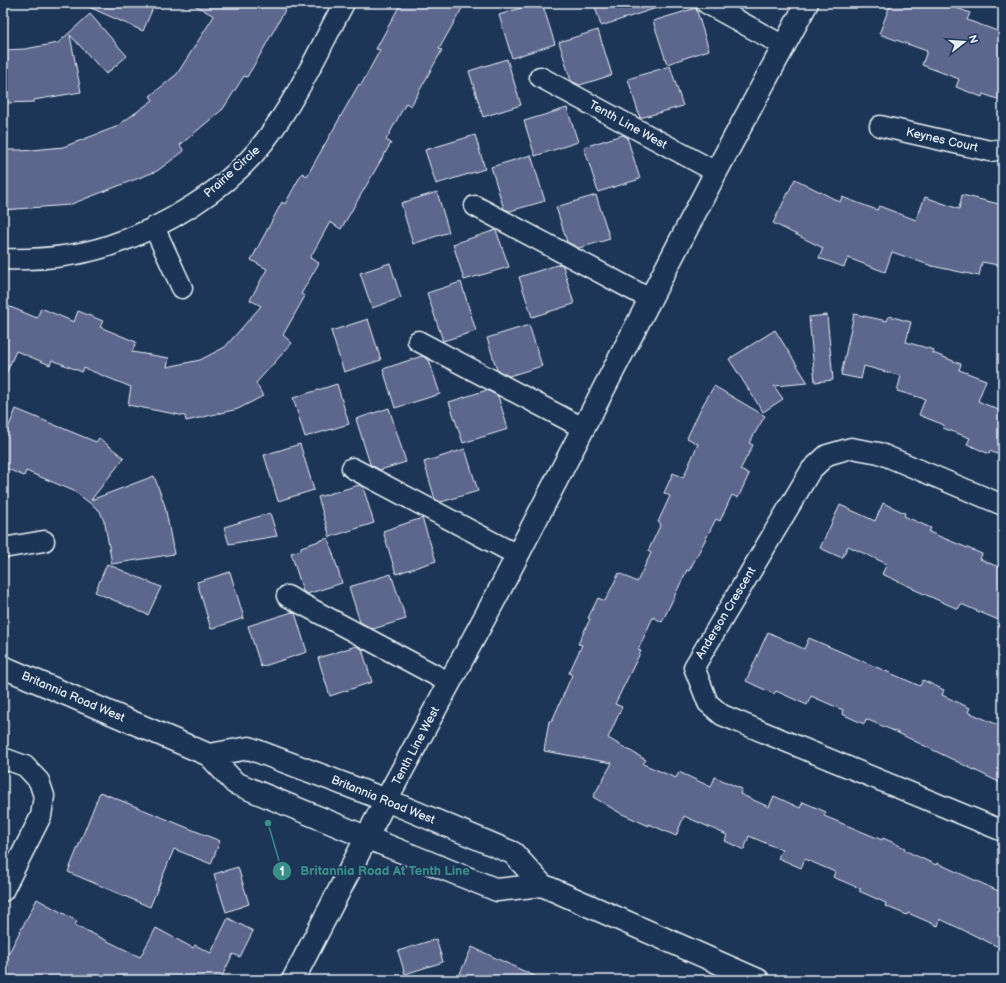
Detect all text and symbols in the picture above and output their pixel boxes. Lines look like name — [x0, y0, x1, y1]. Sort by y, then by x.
north arrow — [944, 22, 984, 62]
text: N — [966, 33, 981, 45]
street label: Tenth Line West — [586, 97, 670, 153]
street label: Keynes Court — [905, 124, 980, 156]
street label: Prairie Circle — [201, 143, 263, 201]
street label: Anderson Crescent — [693, 564, 760, 662]
street label: Britannia Road West — [19, 668, 127, 726]
street label: Tenth Line West — [389, 704, 443, 788]
street label: Britannia Road West — [329, 772, 437, 828]
callout: Britannia Road At Tenth Line — [272, 858, 478, 883]
text: Britannia Road At Tenth Line — [300, 863, 470, 879]
text: 1 — [279, 864, 285, 879]

